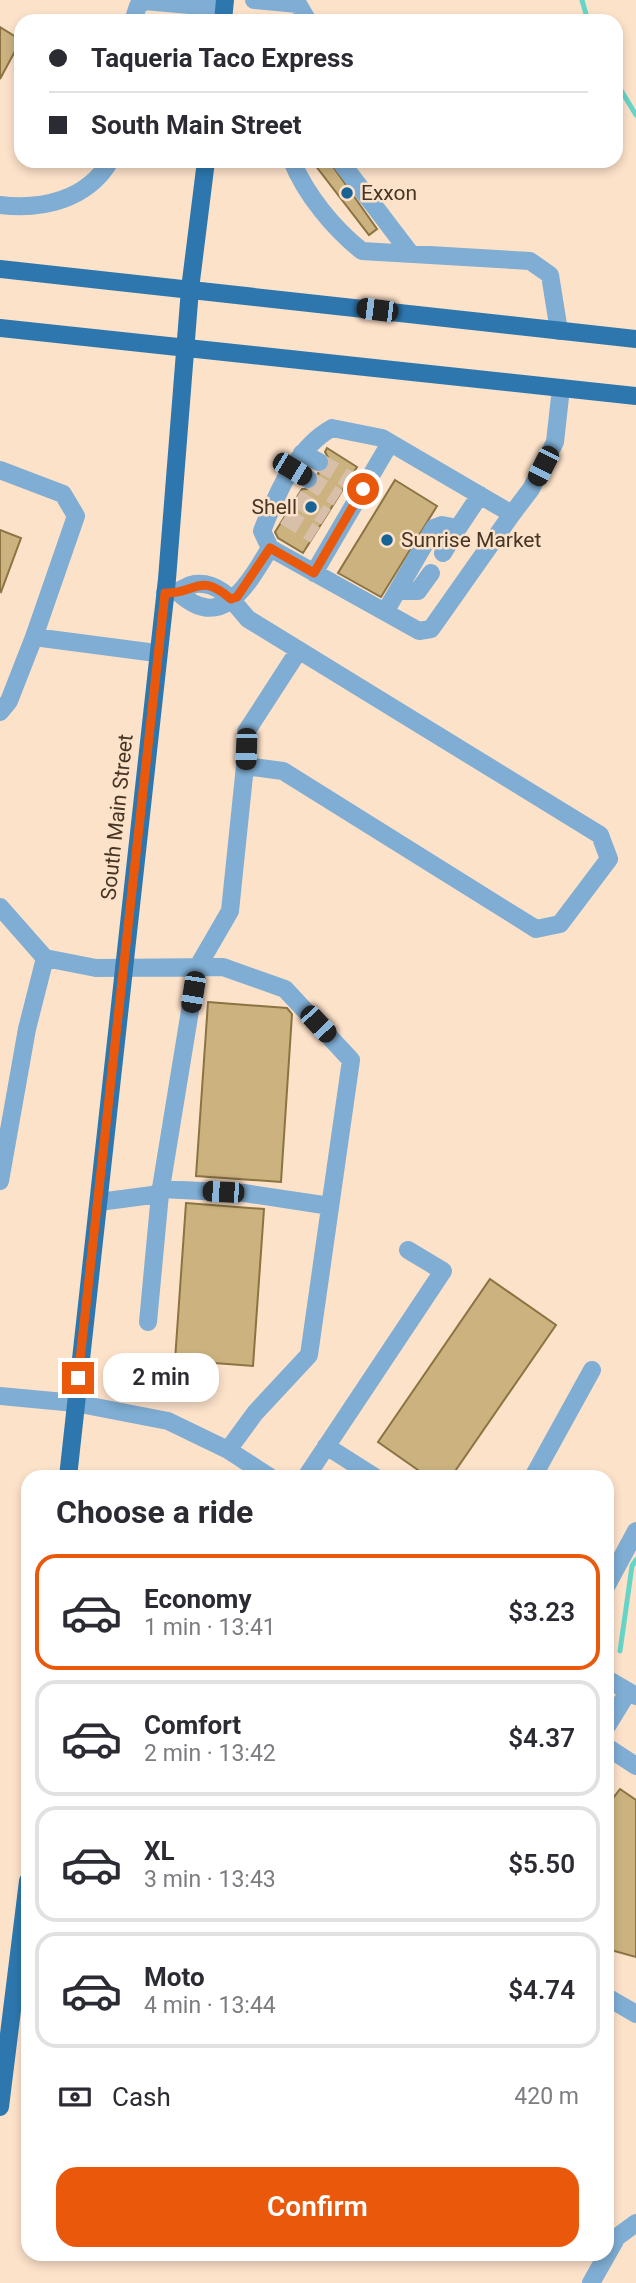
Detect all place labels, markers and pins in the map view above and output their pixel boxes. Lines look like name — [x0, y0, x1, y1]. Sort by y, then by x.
place label: Exxon — [361, 181, 417, 205]
marker: Exxon — [339, 185, 355, 201]
place label: Shell — [252, 495, 297, 519]
marker: Shell — [303, 499, 319, 515]
place label: Sunrise Market — [401, 528, 541, 552]
marker: Sunrise Market — [379, 532, 395, 548]

